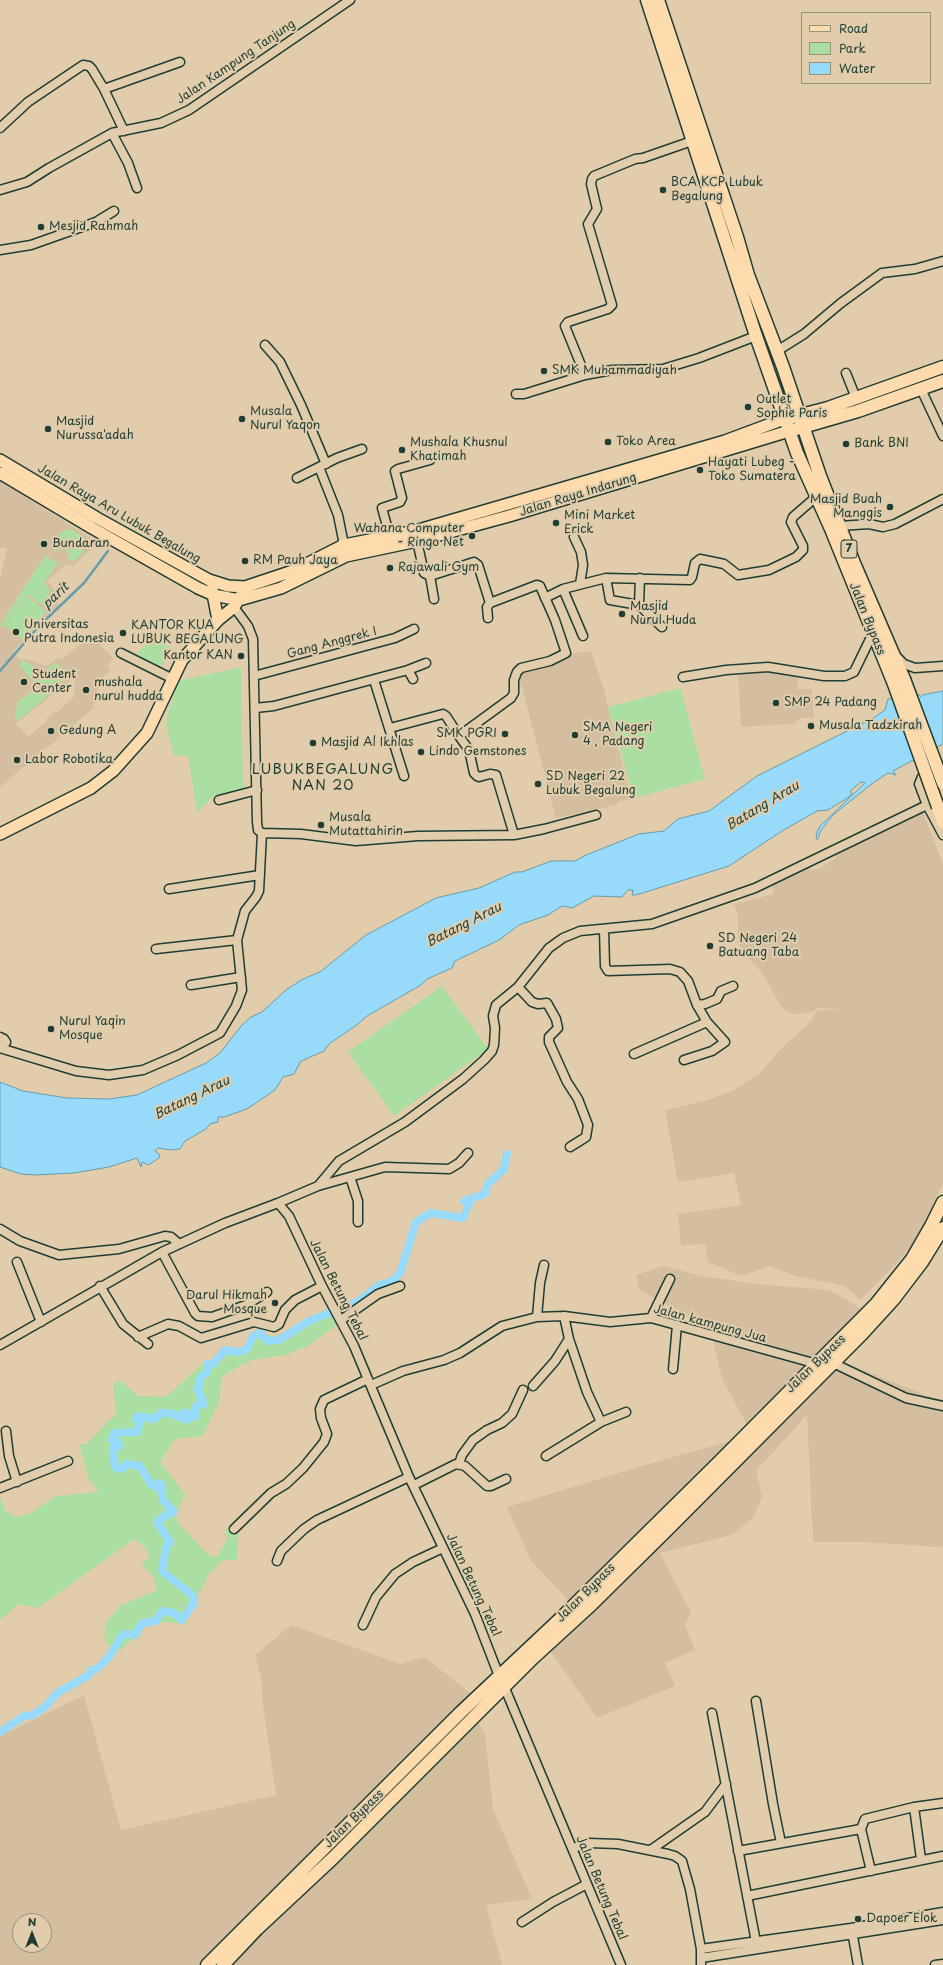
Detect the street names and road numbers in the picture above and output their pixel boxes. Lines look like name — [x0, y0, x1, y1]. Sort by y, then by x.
street label: Jalan Kampung Tanjung — [174, 17, 298, 107]
street label: Jalan Raya Aru Lubuk Begalung — [35, 461, 203, 567]
street label: Jalan Raya Indarung — [518, 470, 638, 520]
road number: 7 — [841, 540, 857, 558]
street label: Jalan Bypass — [846, 581, 888, 657]
street label: Gang Anggrek I — [286, 624, 378, 662]
street label: Jalan Betung Tebal — [306, 1237, 370, 1343]
street label: Jalan kampung Jua — [652, 1302, 768, 1346]
street label: Jalan Bypass — [783, 1332, 849, 1396]
street label: Jalan Betung Tebal — [443, 1531, 503, 1639]
street label: Jalan Bypass — [554, 1561, 618, 1625]
street label: Jalan Bypass — [321, 1787, 387, 1851]
street label: Jalan Betung Tebal — [573, 1834, 629, 1942]

